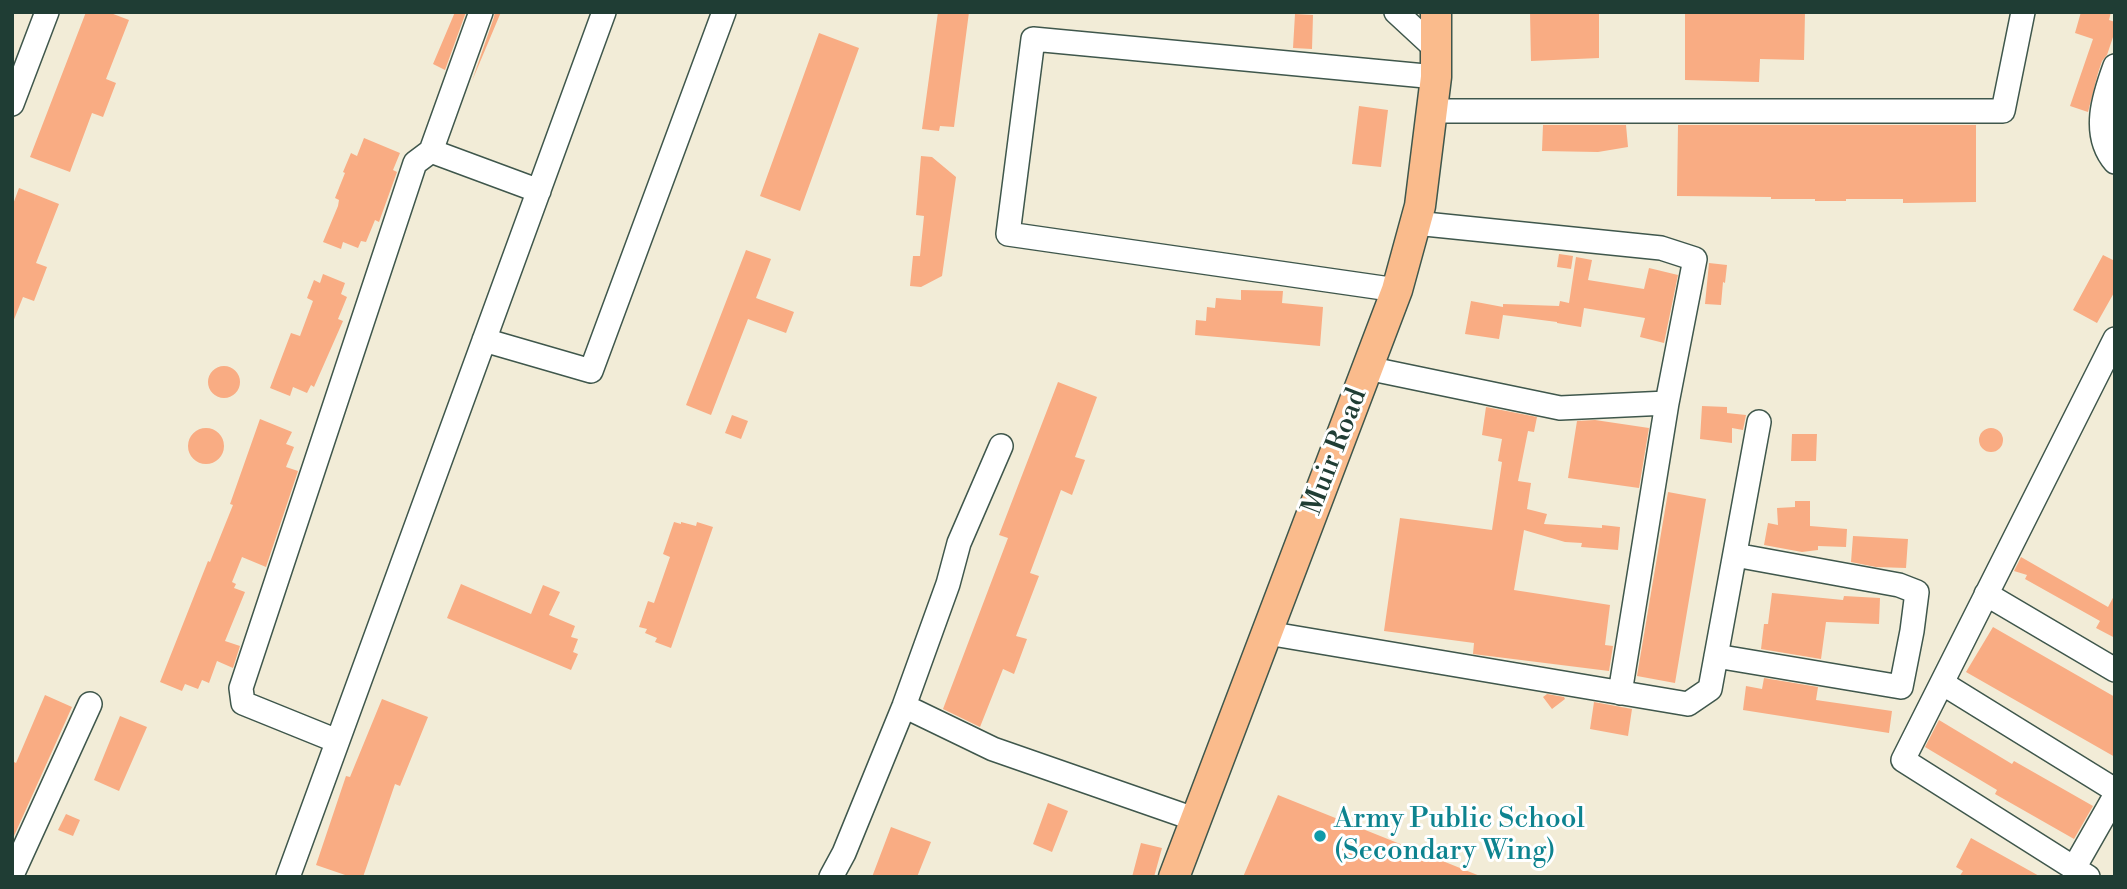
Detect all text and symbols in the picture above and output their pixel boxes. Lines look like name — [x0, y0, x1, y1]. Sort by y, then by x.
street label: Muir Road — [1297, 384, 1375, 520]
place label: Army Public School (Secondary Wing) — [1334, 803, 1585, 869]
marker: Army Public School (Secondary Wing) — [1312, 828, 1328, 844]

